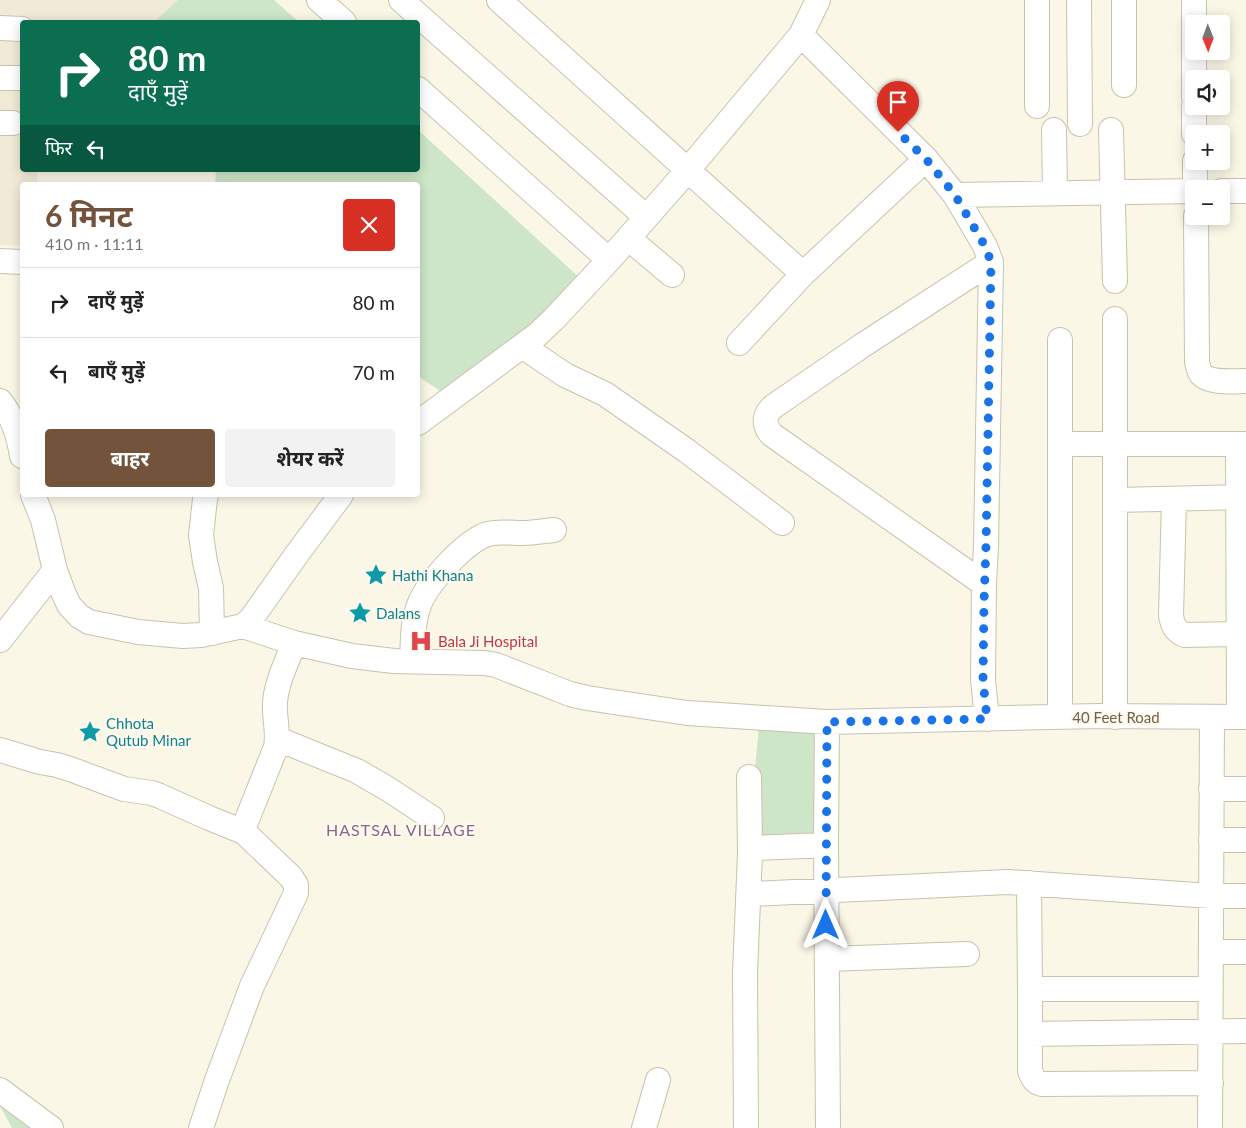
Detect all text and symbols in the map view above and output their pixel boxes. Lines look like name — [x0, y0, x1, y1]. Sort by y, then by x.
north arrow — [1185, 15, 1230, 60]
map controls — [1185, 15, 1230, 225]
text: 80 m — [128, 36, 206, 78]
icon: right — [45, 40, 110, 105]
button: sound — [1185, 70, 1230, 115]
text: दाएँ मुड़ें — [128, 78, 188, 105]
pin — [877, 81, 919, 132]
icon: arrive — [884, 88, 912, 116]
button: + — [1185, 125, 1230, 170]
icon: left — [82, 135, 110, 163]
text: फिर — [45, 136, 72, 159]
button: − — [1185, 180, 1230, 225]
text: 6 मिनट — [45, 197, 133, 233]
button: close — [343, 199, 395, 251]
text: 410 m · 11:11 — [45, 234, 144, 253]
icon: right — [45, 289, 73, 317]
text: दाएँ मुड़ें — [88, 289, 144, 312]
text: 80 m — [352, 291, 395, 314]
icon: left — [45, 359, 73, 387]
text: बाएँ मुड़ें — [88, 359, 145, 382]
text: 70 m — [352, 361, 395, 384]
button: बाहर — [45, 429, 215, 487]
button: शेयर करें — [225, 429, 395, 487]
place icon: Hathi Khana — [363, 562, 389, 588]
place label: Hathi Khana — [392, 566, 473, 584]
place icon: Dalans — [347, 600, 373, 626]
place label: Dalans — [376, 604, 421, 622]
hospital icon: Bala Ji Hospital — [408, 628, 434, 654]
place label: Bala Ji Hospital — [438, 632, 538, 650]
street label: 40 Feet Road — [1072, 708, 1160, 726]
place label: Chhota Qutub Minar — [106, 714, 191, 749]
place icon: Chhota Qutub Minar — [77, 719, 103, 745]
district label: HASTSAL VILLAGE — [326, 820, 476, 839]
position arrow — [799, 898, 851, 950]

